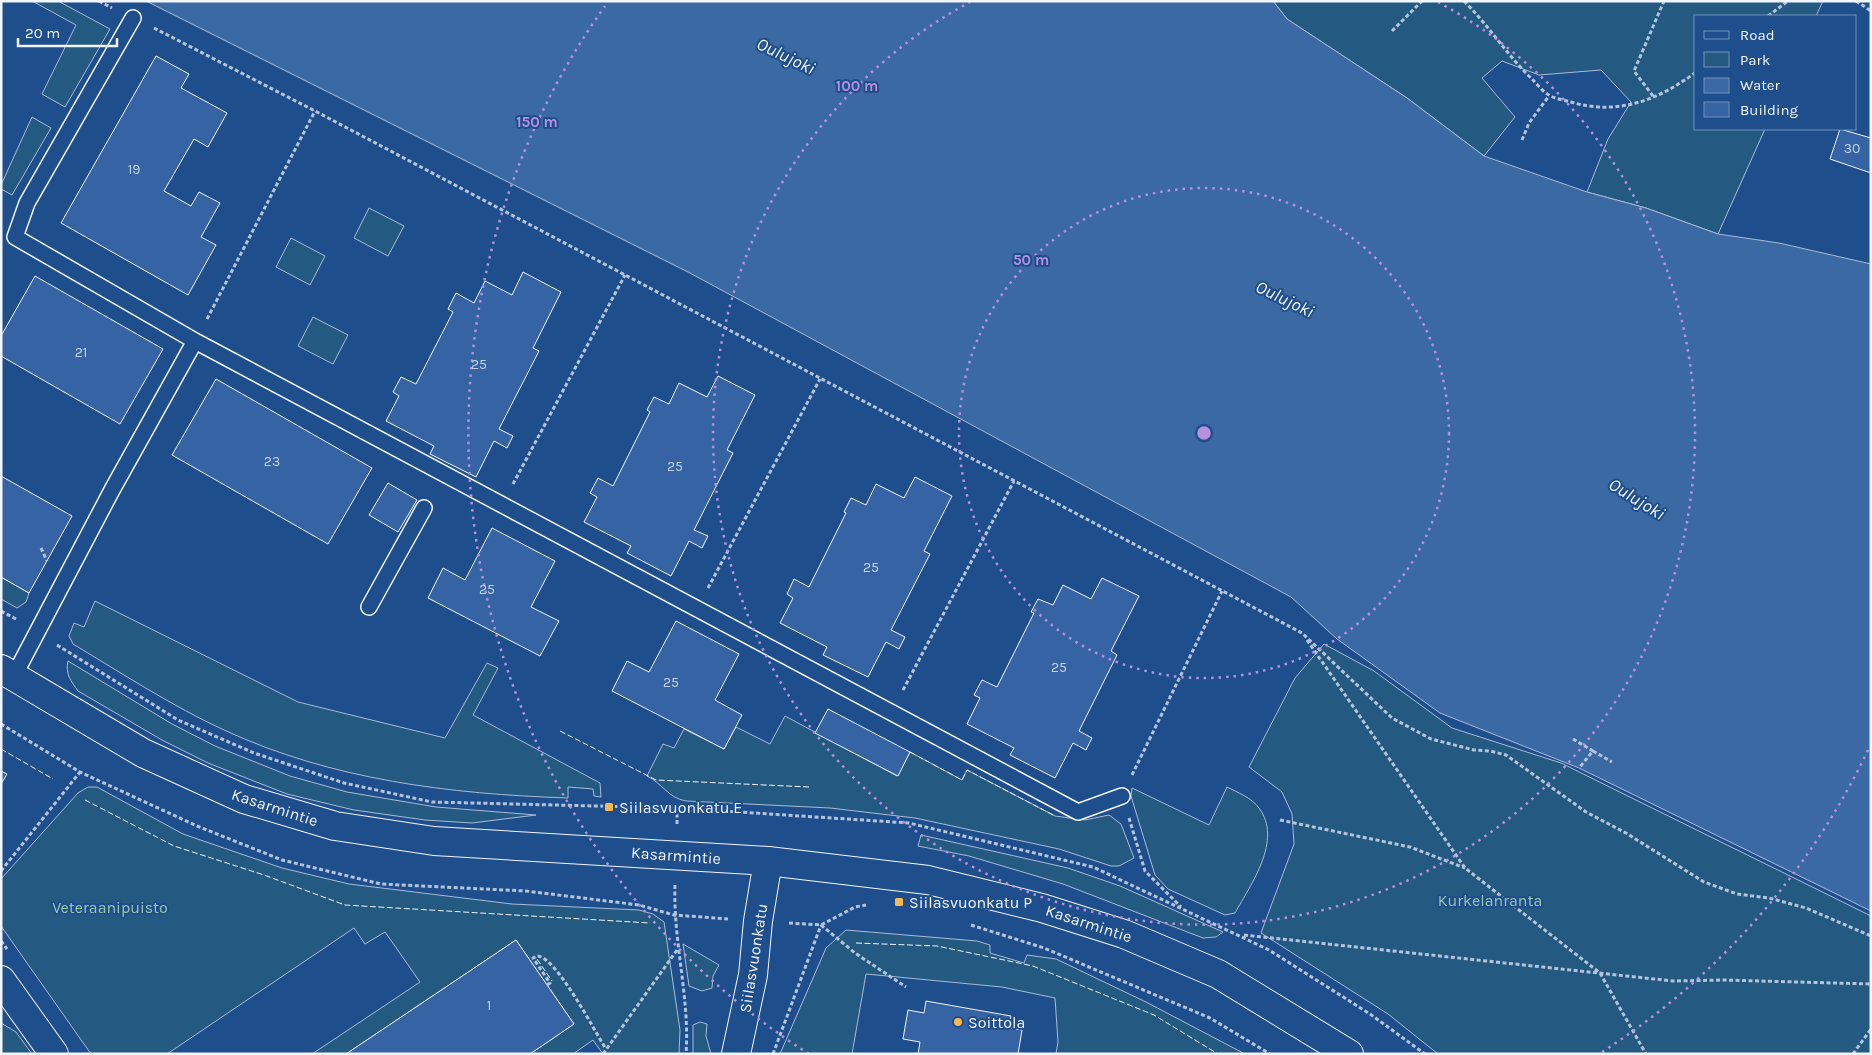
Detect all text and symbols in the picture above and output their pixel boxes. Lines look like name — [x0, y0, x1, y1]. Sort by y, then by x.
scale bar — [18, 15, 116, 47]
legend — [1694, 15, 1857, 130]
text: 20 m — [25, 24, 60, 42]
text: Road — [1740, 26, 1775, 44]
water label: Oulujoki — [753, 32, 819, 80]
text: Park — [1740, 51, 1770, 69]
text: Water — [1740, 76, 1781, 94]
text: 100 m — [836, 77, 878, 95]
text: Building — [1740, 101, 1798, 119]
text: 150 m — [516, 113, 558, 131]
house number: 30 — [1844, 140, 1860, 157]
house number: 19 — [128, 161, 140, 178]
text: 50 m — [1013, 251, 1049, 269]
water label: Oulujoki — [1252, 275, 1318, 323]
house number: 21 — [75, 344, 87, 361]
house number: 25 — [471, 356, 487, 373]
centre of rings — [1195, 424, 1213, 442]
house number: 23 — [264, 453, 280, 470]
house number: 25 — [667, 458, 683, 475]
water label: Oulujoki — [1605, 473, 1669, 525]
house number: 25 — [863, 559, 879, 576]
house number: 25 — [479, 581, 495, 598]
house number: 25 — [1051, 659, 1067, 676]
house number: 25 — [663, 674, 679, 691]
street label: Kasarmintie — [229, 785, 321, 830]
place label: Siilasvuonkatu E — [619, 798, 742, 817]
marker: Siilasvuonkatu E — [603, 801, 615, 813]
street label: Kasarmintie — [630, 843, 721, 868]
park label: Kurkelanranta — [1438, 891, 1542, 910]
place label: Siilasvuonkatu P — [909, 893, 1032, 912]
marker: Siilasvuonkatu P — [893, 896, 905, 908]
park label: Veteraanipuisto — [52, 898, 168, 917]
street label: Kasarmintie — [1043, 901, 1135, 946]
street label: Siilasvuonkatu — [735, 902, 772, 1014]
house number: 1 — [487, 997, 491, 1014]
place label: Soittola — [968, 1013, 1025, 1032]
marker: Soittola — [952, 1016, 964, 1028]

